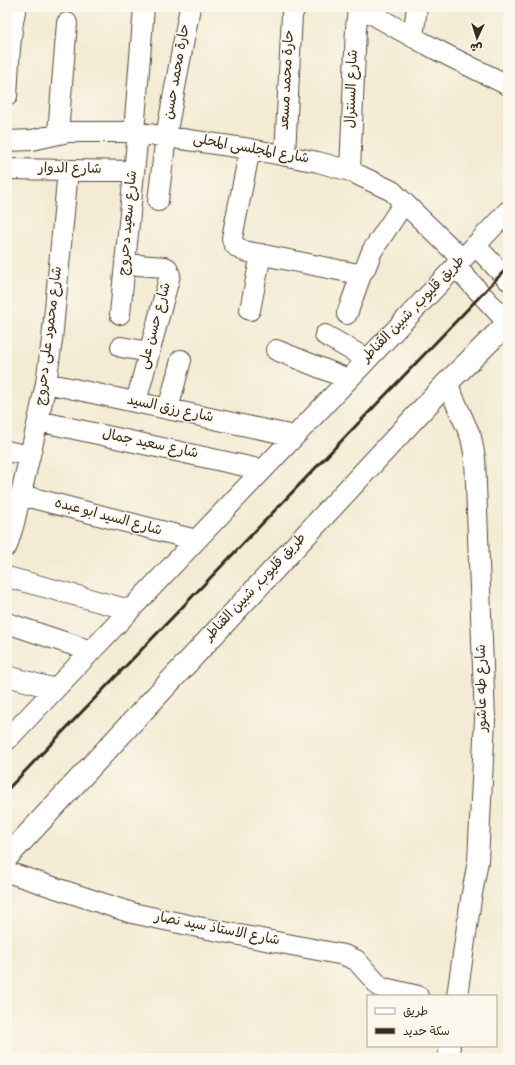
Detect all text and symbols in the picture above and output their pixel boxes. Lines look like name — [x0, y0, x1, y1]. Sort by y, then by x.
north arrow — [457, 18, 497, 58]
street label: حارة محمد حسن — [161, 23, 195, 121]
street label: حارة محمد مسعد — [277, 29, 299, 131]
text: ش — [470, 40, 483, 52]
street label: شارع السنترال — [343, 49, 363, 129]
street label: شارع المجلسى المحلى — [192, 131, 310, 169]
street label: شارع الدوار — [37, 161, 102, 179]
street label: شارع سعيد دحروج — [116, 170, 142, 276]
street label: طريق قليوب, شبين القناطر — [358, 253, 469, 367]
street label: شارع محمود على دحروج — [33, 266, 67, 406]
street label: شارع حسن على — [136, 281, 176, 371]
street label: شارع رزق السيد — [125, 393, 215, 427]
street label: شارع سعيد جمال — [100, 427, 200, 463]
street label: شارع السيد ابو عبده — [53, 496, 163, 540]
street label: طريق قليوب, شبين القناطر — [201, 531, 310, 646]
street label: شارع طه عاشور — [474, 644, 492, 733]
street label: شارع الاستاذ سيد نصار — [152, 909, 281, 950]
legend — [367, 995, 497, 1047]
text: طريق — [403, 1006, 428, 1020]
text: سكة حديد — [403, 1026, 450, 1040]

